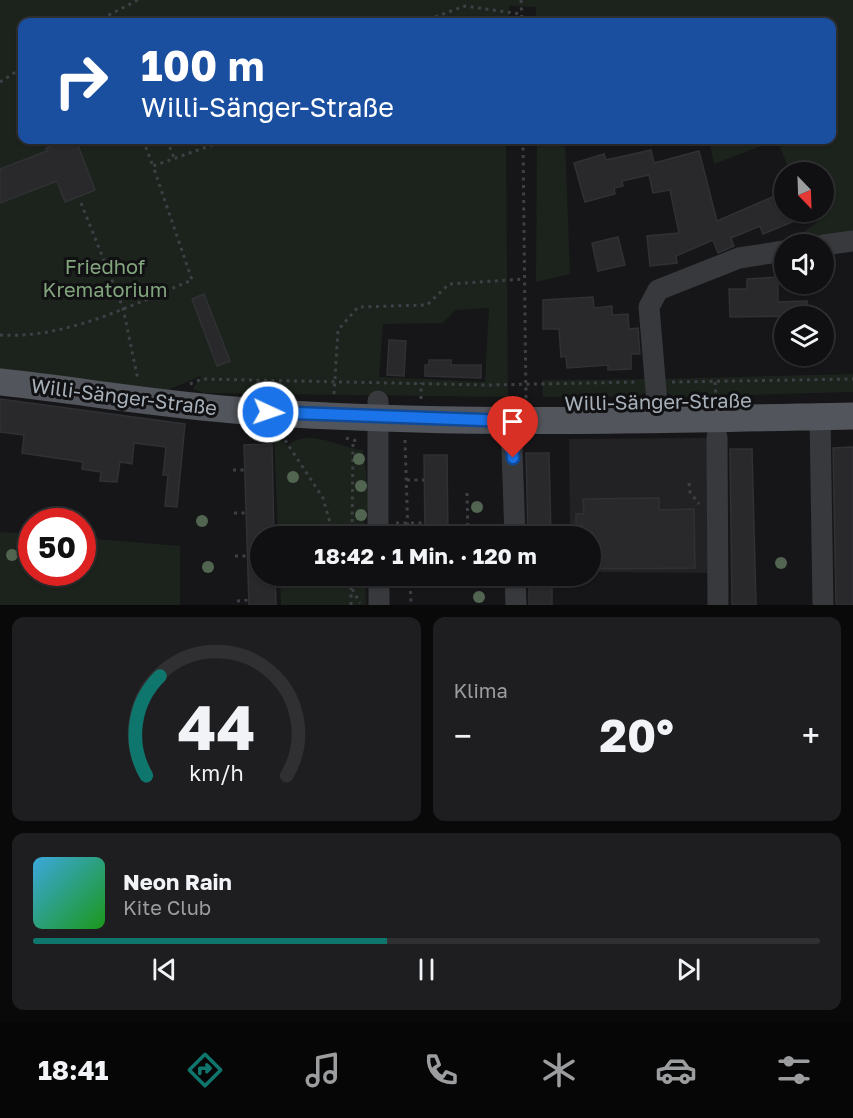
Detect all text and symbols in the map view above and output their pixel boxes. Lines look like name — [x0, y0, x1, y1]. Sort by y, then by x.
text: 100 m — [141, 40, 264, 90]
icon: right — [42, 42, 120, 120]
text: Willi-Sänger-Straße — [141, 91, 394, 123]
north arrow — [774, 162, 834, 222]
map controls — [774, 162, 834, 366]
button: sound — [774, 234, 834, 294]
park label: Friedhof Krematorium — [43, 254, 167, 301]
button: layers — [774, 306, 834, 366]
street label: Willi-Sänger-Straße — [30, 373, 219, 419]
position arrow — [236, 380, 300, 444]
street label: Willi-Sänger-Straße — [564, 387, 752, 415]
pin — [487, 396, 538, 458]
icon: arrive — [496, 405, 529, 438]
speed limit sign: 50 — [18, 508, 96, 586]
text: 18:42 · 1 Min. · 120 m — [314, 542, 537, 569]
text: Klima — [454, 678, 508, 702]
text: 44 — [177, 689, 255, 764]
text: 20° — [600, 708, 674, 762]
text: − — [454, 716, 472, 755]
text: + — [802, 716, 820, 755]
text: km/h — [189, 760, 244, 786]
text: Neon Rain — [123, 868, 232, 895]
text: Kite Club — [123, 895, 211, 919]
icon: previous — [148, 953, 181, 986]
icon: pause — [410, 953, 443, 986]
icon: next — [672, 953, 705, 986]
icon: directions — [184, 1049, 226, 1091]
icon: music — [302, 1049, 344, 1091]
icon: phone — [420, 1049, 462, 1091]
icon: climate — [538, 1049, 580, 1091]
icon: car — [655, 1049, 697, 1091]
icon: filters — [773, 1049, 815, 1091]
text: 18:41 — [38, 1054, 108, 1086]

